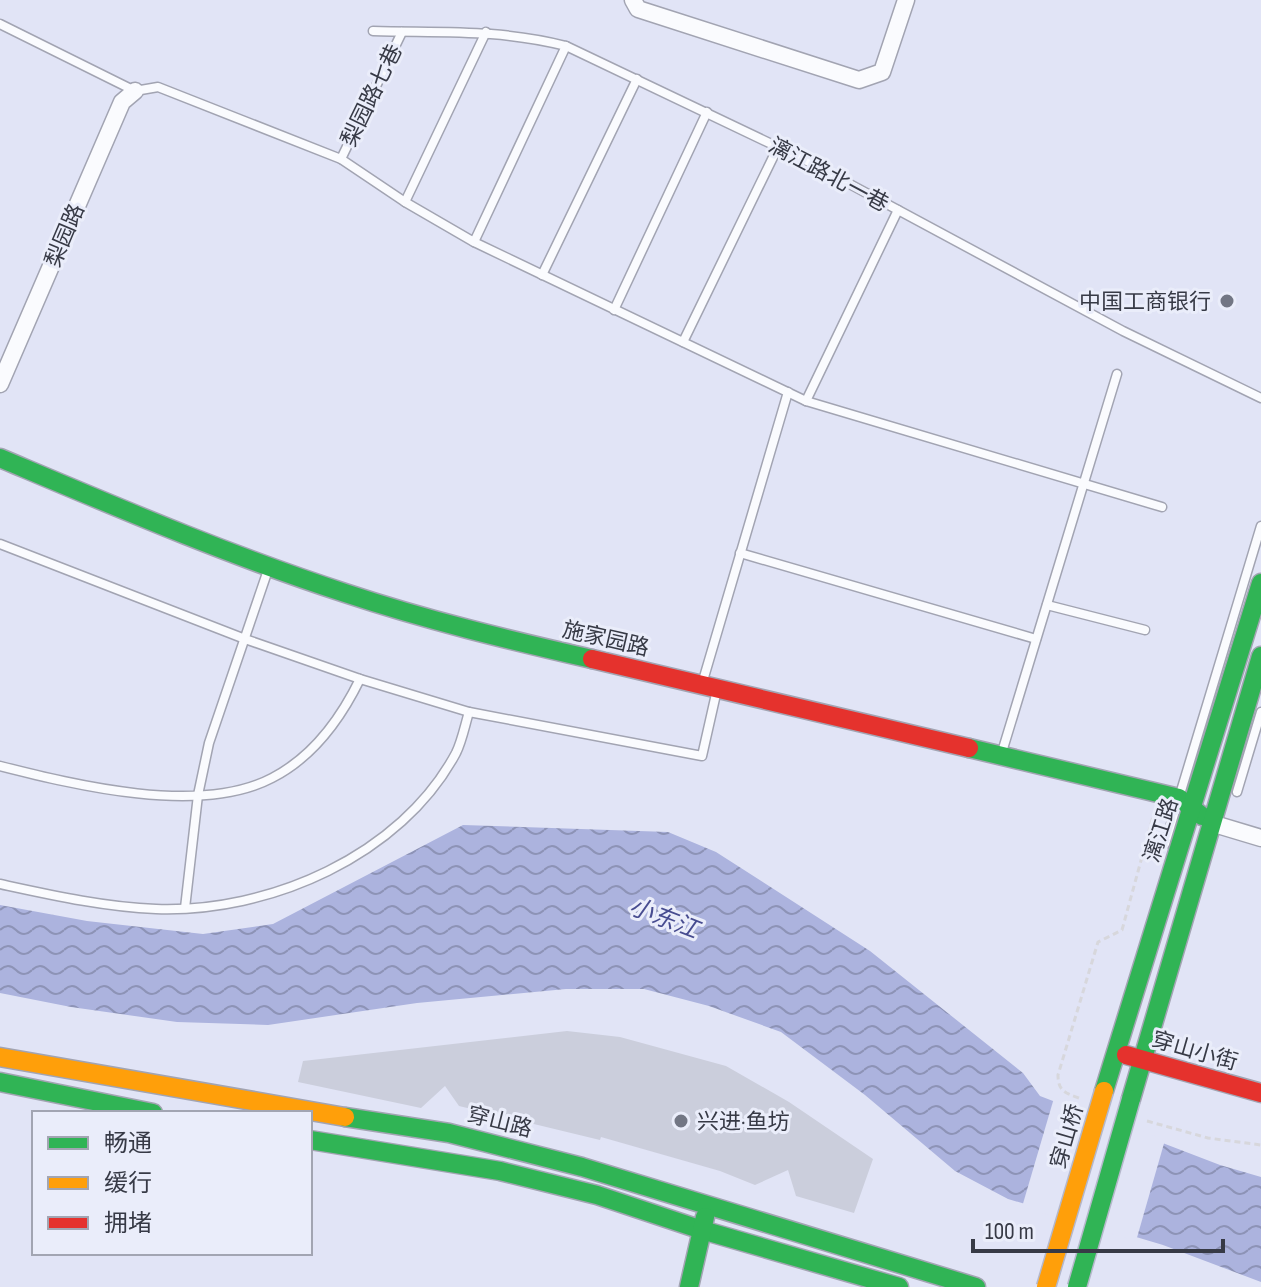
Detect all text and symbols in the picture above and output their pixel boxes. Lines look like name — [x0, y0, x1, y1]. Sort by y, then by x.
street label: 梨园路七巷 — [336, 40, 409, 151]
street label: 漓江路北一巷 — [764, 132, 893, 218]
street label: 梨园路 — [40, 200, 91, 271]
place label: 中国工商银行 — [1079, 289, 1211, 316]
marker: 中国工商银行 — [1218, 292, 1236, 310]
street label: 施家园路 — [560, 616, 652, 663]
street label: 漓江路 — [1138, 795, 1184, 866]
water label: 小东江 — [625, 892, 705, 946]
street label: 穿山小街 — [1149, 1026, 1241, 1077]
street label: 穿山路 — [464, 1101, 535, 1144]
street label: 穿山桥 — [1045, 1101, 1090, 1172]
place label: 兴进·鱼坊 — [697, 1109, 789, 1136]
legend — [32, 1111, 312, 1255]
marker: 兴进·鱼坊 — [672, 1112, 690, 1130]
text: 畅通 — [104, 1129, 152, 1158]
text: 缓行 — [104, 1169, 152, 1198]
scale bar — [973, 1203, 1223, 1253]
text: 拥堵 — [104, 1209, 152, 1238]
text: 100 m — [985, 1217, 1034, 1246]

